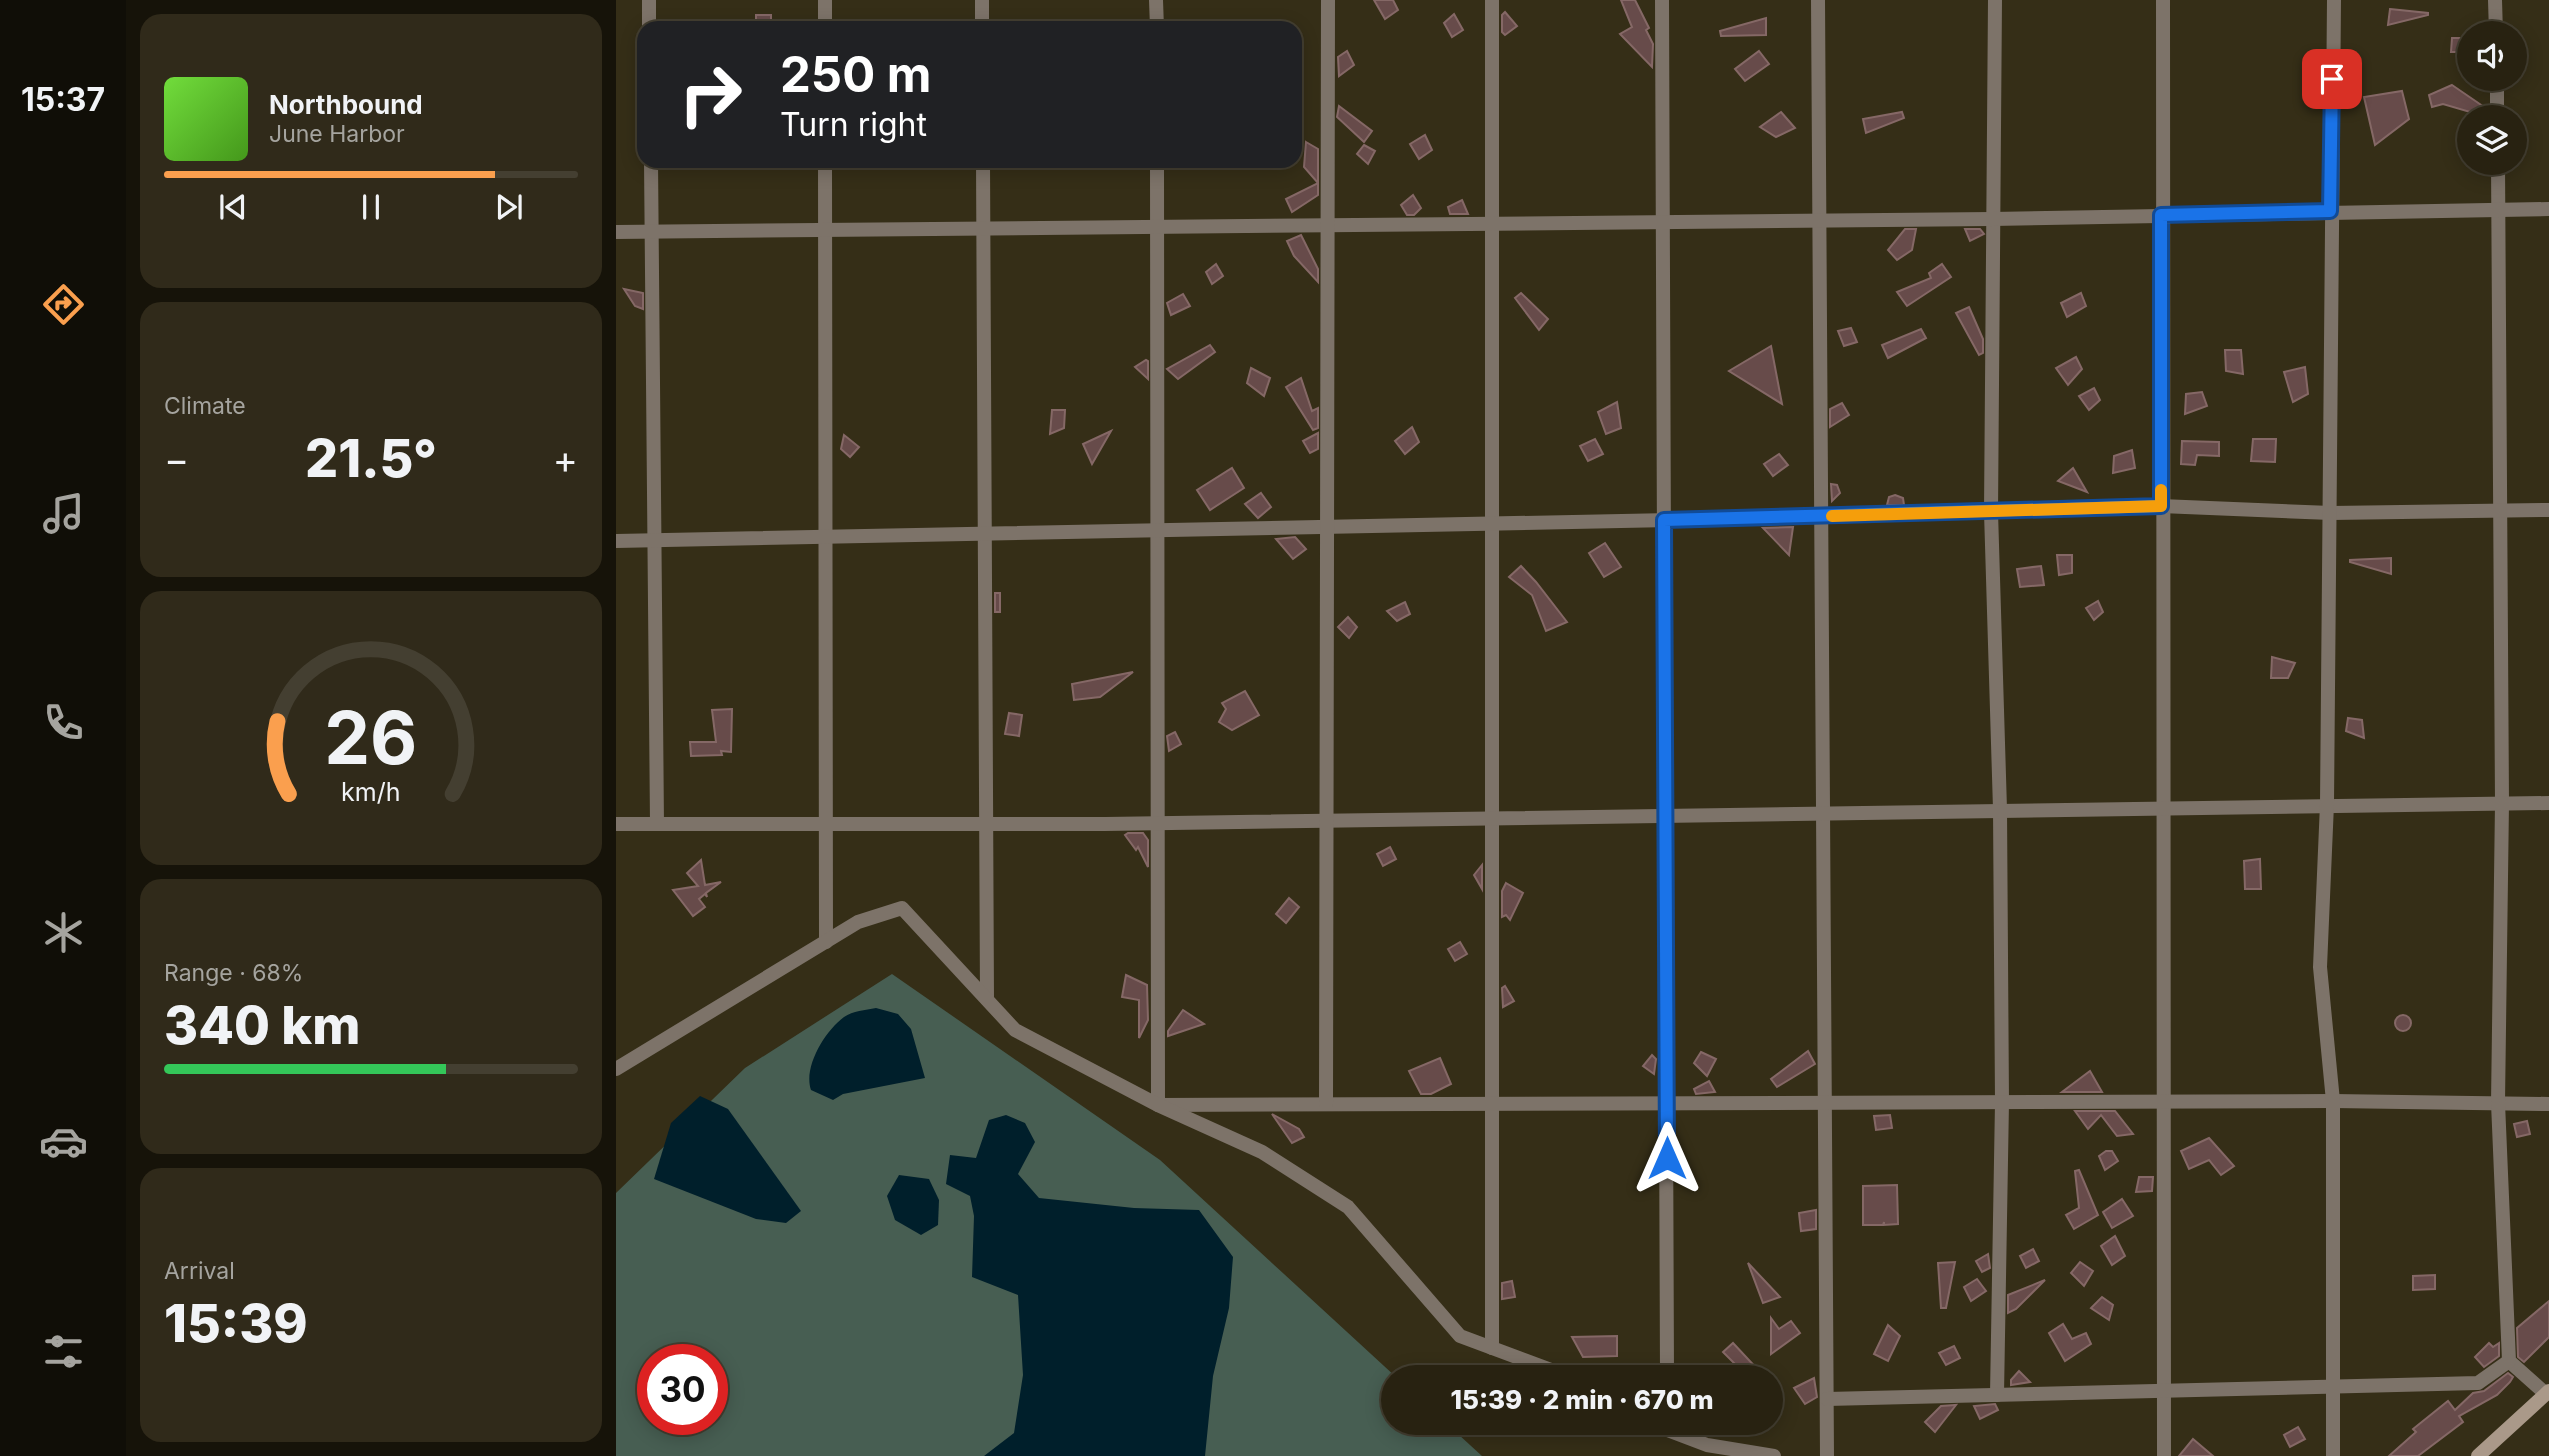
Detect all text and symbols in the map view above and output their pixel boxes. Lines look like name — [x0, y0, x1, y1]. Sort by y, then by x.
map controls — [2457, 21, 2527, 175]
button: sound — [2457, 21, 2527, 91]
text: 250 m — [780, 45, 932, 104]
icon: right — [665, 49, 756, 140]
pin — [2302, 49, 2362, 109]
icon: arrive — [2313, 60, 2351, 98]
text: 15:37 — [21, 80, 105, 119]
text: Northbound — [269, 89, 423, 120]
text: Turn right — [780, 105, 927, 144]
button: layers — [2457, 105, 2527, 175]
text: June Harbor — [269, 120, 405, 148]
icon: previous — [214, 188, 252, 226]
icon: pause — [352, 188, 390, 226]
icon: next — [490, 188, 528, 226]
icon: directions — [39, 280, 88, 329]
text: Climate — [164, 392, 246, 420]
text: 21.5° — [305, 427, 437, 490]
text: − — [164, 436, 189, 482]
text: + — [553, 436, 578, 482]
icon: music — [39, 489, 88, 538]
text: 26 — [324, 693, 418, 782]
icon: phone — [39, 698, 88, 747]
text: km/h — [341, 777, 401, 807]
icon: climate — [39, 908, 88, 957]
text: Range · 68% — [164, 959, 303, 987]
text: 340 km — [164, 994, 360, 1057]
icon: car — [39, 1117, 88, 1166]
position arrow — [1630, 1121, 1704, 1195]
text: Arrival — [164, 1257, 235, 1285]
text: 15:39 — [164, 1292, 308, 1355]
icon: filters — [39, 1327, 88, 1376]
speed limit sign: 30 — [637, 1344, 728, 1435]
text: 15:39 · 2 min · 670 m — [1450, 1384, 1714, 1415]

